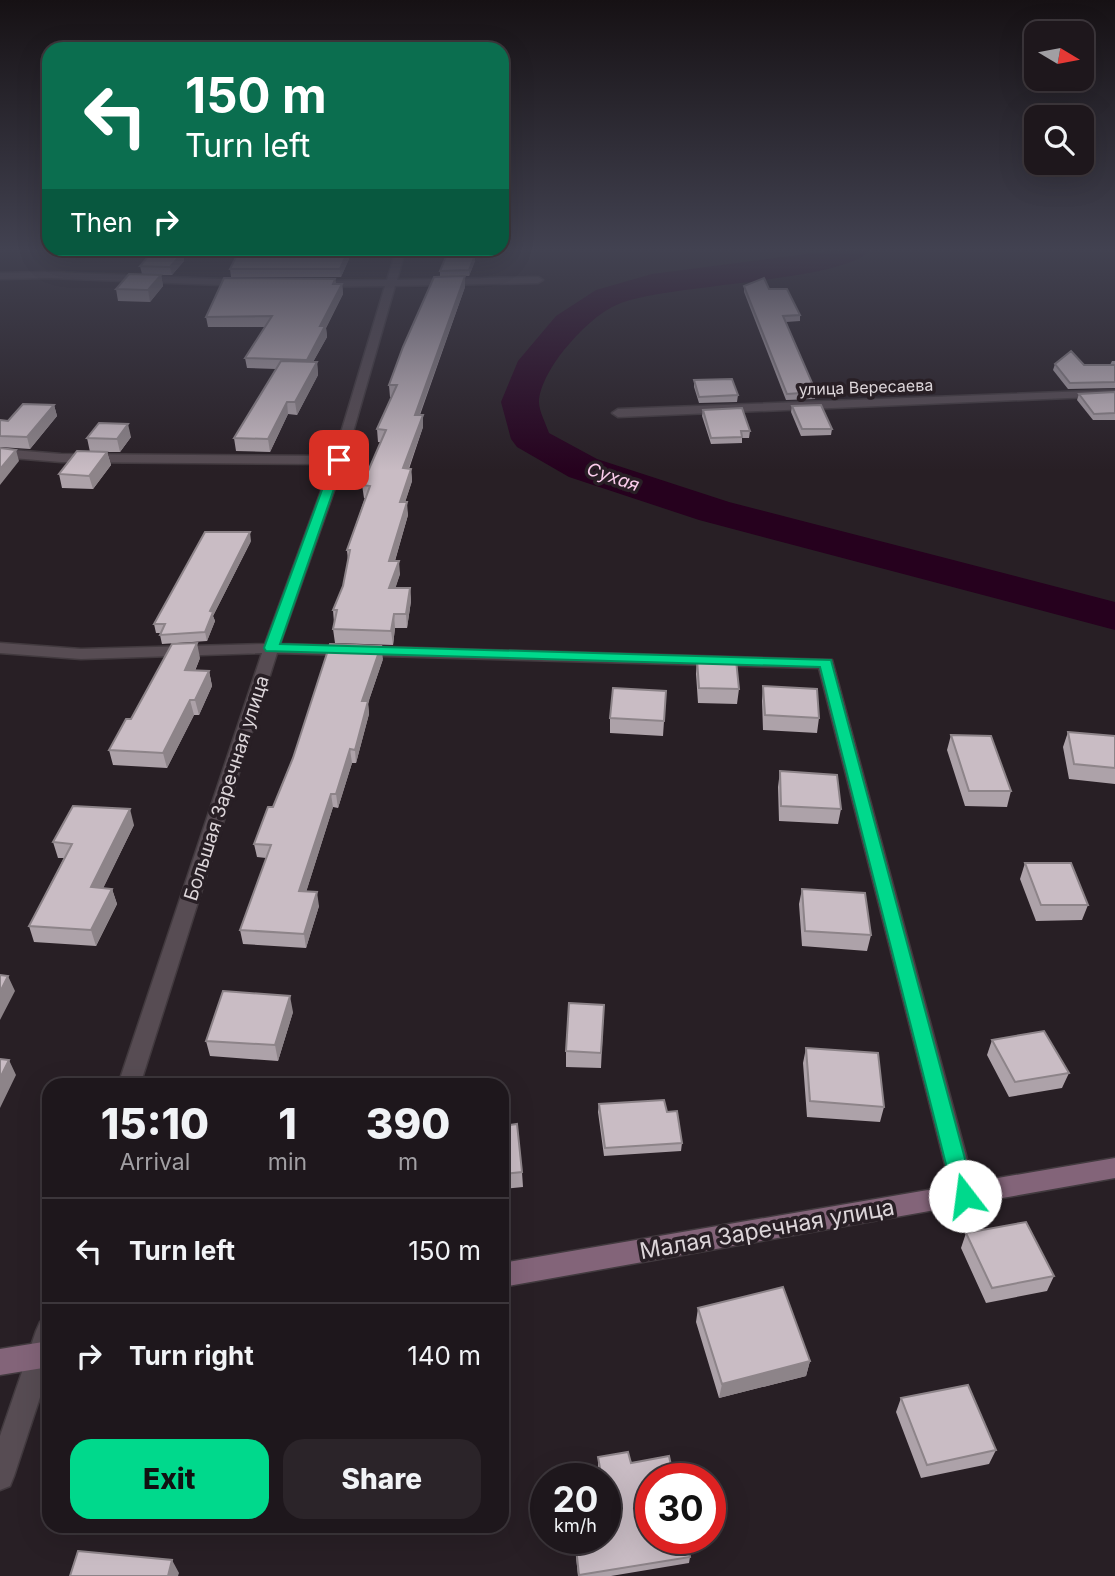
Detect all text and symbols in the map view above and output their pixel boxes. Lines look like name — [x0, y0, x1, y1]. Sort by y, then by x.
north arrow — [1024, 21, 1094, 91]
map controls — [1024, 21, 1094, 175]
text: 150 m — [185, 66, 327, 125]
icon: left — [70, 70, 161, 161]
button: search — [1024, 105, 1094, 175]
text: Turn left — [185, 126, 310, 165]
icon: right — [147, 203, 185, 241]
text: Then — [70, 207, 133, 238]
street label: улица Вересаева — [798, 375, 934, 399]
pin — [309, 430, 369, 490]
icon: arrive — [320, 441, 358, 479]
water label: Сухая — [584, 458, 642, 495]
street label: Большая Заречная улица — [179, 673, 274, 904]
text: 15:10 — [101, 1098, 209, 1149]
text: 1 — [278, 1098, 297, 1149]
text: 390 — [366, 1098, 450, 1149]
text: Arrival — [119, 1148, 190, 1176]
text: min — [268, 1148, 307, 1176]
text: m — [398, 1148, 418, 1176]
position arrow — [928, 1159, 1002, 1233]
street label: Малая Заречная улица — [637, 1193, 897, 1265]
icon: left — [70, 1232, 108, 1270]
text: Turn left — [129, 1235, 235, 1266]
text: 150 m — [408, 1235, 481, 1266]
icon: right — [70, 1337, 108, 1375]
text: Turn right — [129, 1340, 254, 1371]
text: 140 m — [407, 1340, 481, 1371]
button: Exit — [70, 1439, 269, 1519]
button: Share — [283, 1439, 481, 1519]
speed limit sign: 30 — [635, 1463, 726, 1554]
text: 20 — [553, 1478, 598, 1520]
text: km/h — [554, 1515, 597, 1536]

